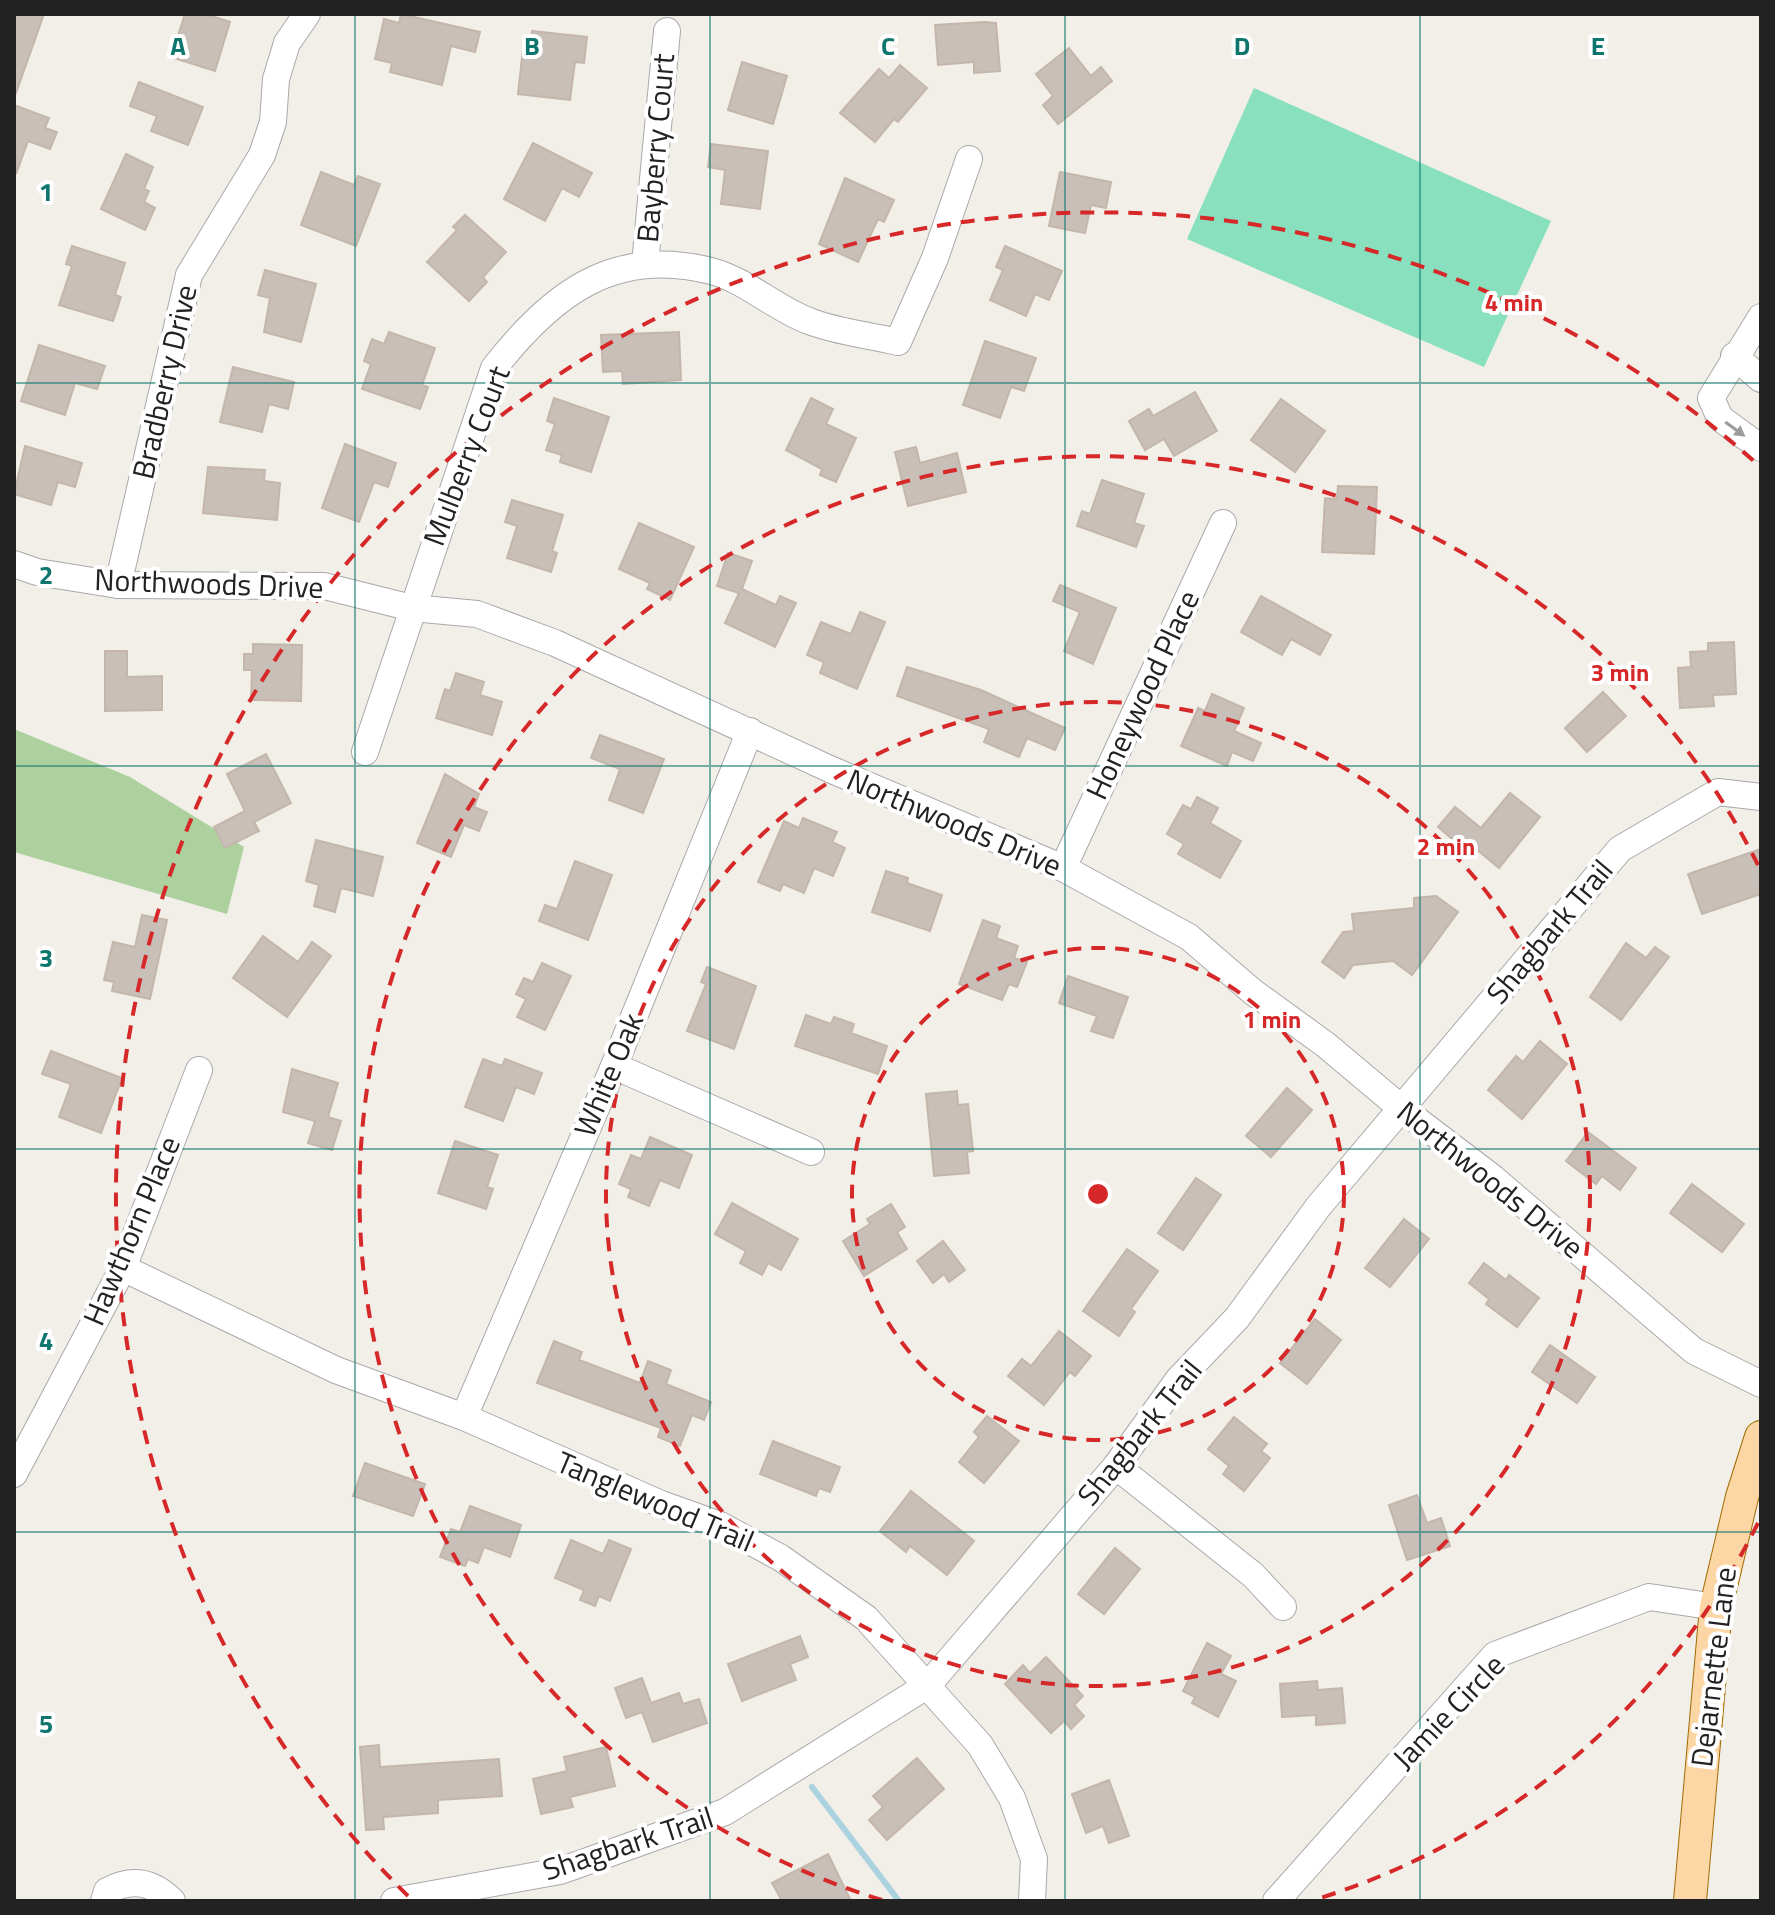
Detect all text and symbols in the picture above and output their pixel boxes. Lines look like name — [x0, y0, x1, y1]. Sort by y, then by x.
text: A — [170, 26, 186, 65]
text: B — [524, 26, 540, 65]
text: C — [881, 26, 895, 65]
text: D — [1234, 26, 1250, 65]
text: E — [1591, 26, 1605, 65]
street label: Bayberry Court — [624, 51, 686, 244]
text: 1 — [39, 172, 53, 211]
street label: Bradberry Drive — [119, 280, 209, 483]
text: 4 min — [1485, 284, 1543, 320]
street label: Mulberry Court — [411, 358, 522, 552]
one-way arrow — [1724, 421, 1745, 436]
text: 2 — [39, 555, 53, 594]
street label: Northwoods Drive — [94, 556, 324, 610]
street label: Honeywood Place — [1073, 582, 1211, 807]
text: 3 min — [1591, 654, 1649, 690]
street label: Northwoods Drive — [840, 756, 1069, 888]
text: 2 min — [1417, 828, 1475, 864]
street label: Shagbark Trail — [1475, 849, 1624, 1014]
text: 3 — [39, 938, 53, 977]
text: 1 min — [1243, 1001, 1301, 1037]
street label: White Oak — [561, 1005, 655, 1144]
street label: Northwoods Drive — [1387, 1089, 1594, 1269]
street label: Hawthorn Place — [71, 1129, 192, 1332]
centre of rings — [1084, 1180, 1112, 1208]
text: 4 — [39, 1321, 53, 1360]
street label: Shagbark Trail — [1066, 1349, 1213, 1516]
street label: Tanglewood Trail — [549, 1439, 761, 1563]
street label: Dejarnette Lane — [1678, 1564, 1748, 1769]
street label: Jamie Circle — [1381, 1643, 1515, 1780]
text: 5 — [39, 1704, 53, 1743]
street label: Shagbark Trail — [536, 1794, 719, 1892]

